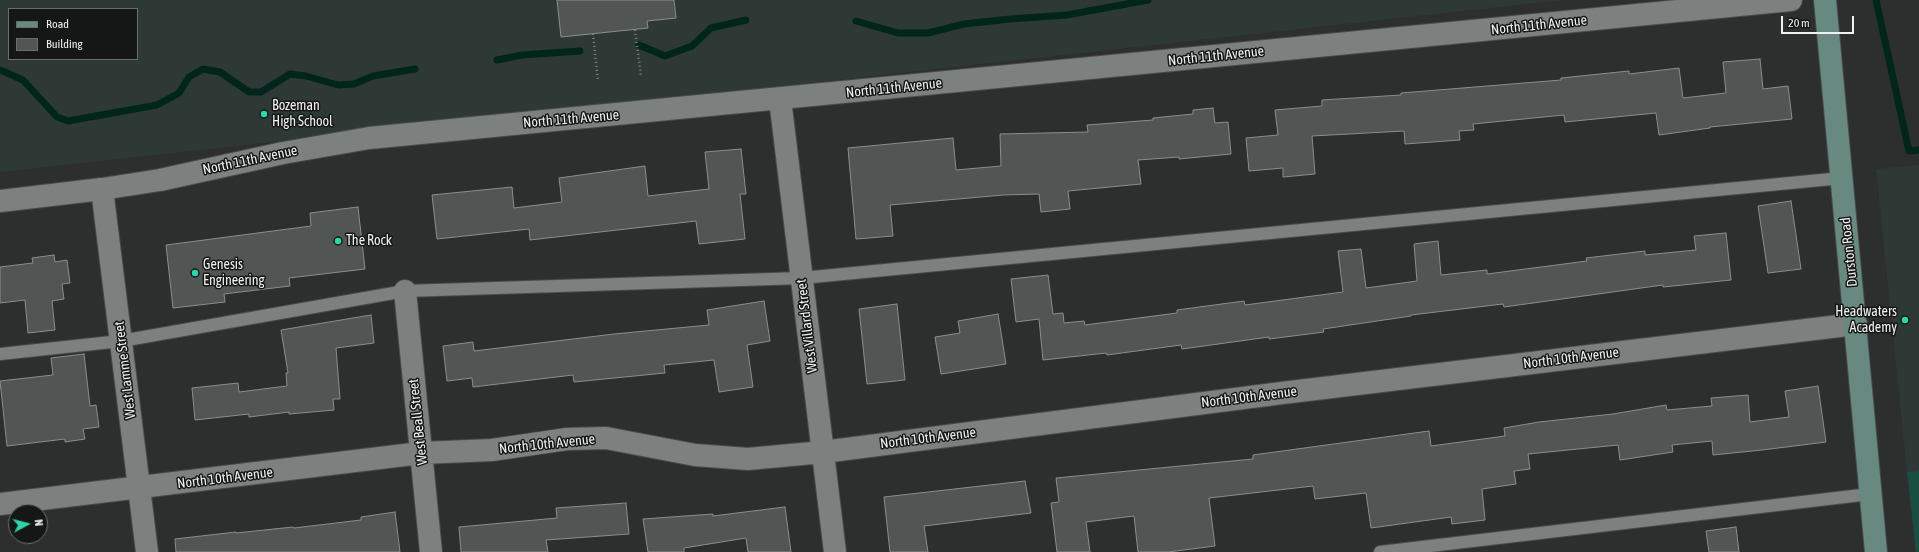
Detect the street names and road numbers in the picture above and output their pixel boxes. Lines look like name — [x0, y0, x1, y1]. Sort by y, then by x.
street label: North 11th Avenue — [1490, 12, 1588, 38]
street label: North 11th Avenue — [1167, 43, 1265, 69]
street label: North 11th Avenue — [845, 75, 943, 101]
street label: North 11th Avenue — [522, 106, 620, 132]
street label: North 11th Avenue — [201, 142, 299, 178]
street label: Durston Road — [1837, 217, 1861, 287]
street label: West Villard Street — [793, 278, 821, 374]
street label: West Lamme Street — [111, 320, 139, 420]
street label: North 10th Avenue — [1522, 344, 1620, 372]
street label: West Beall Street — [405, 378, 431, 466]
street label: North 10th Avenue — [1200, 383, 1298, 411]
street label: North 10th Avenue — [879, 424, 977, 452]
street label: North 10th Avenue — [498, 431, 596, 457]
street label: North 10th Avenue — [176, 464, 274, 492]

